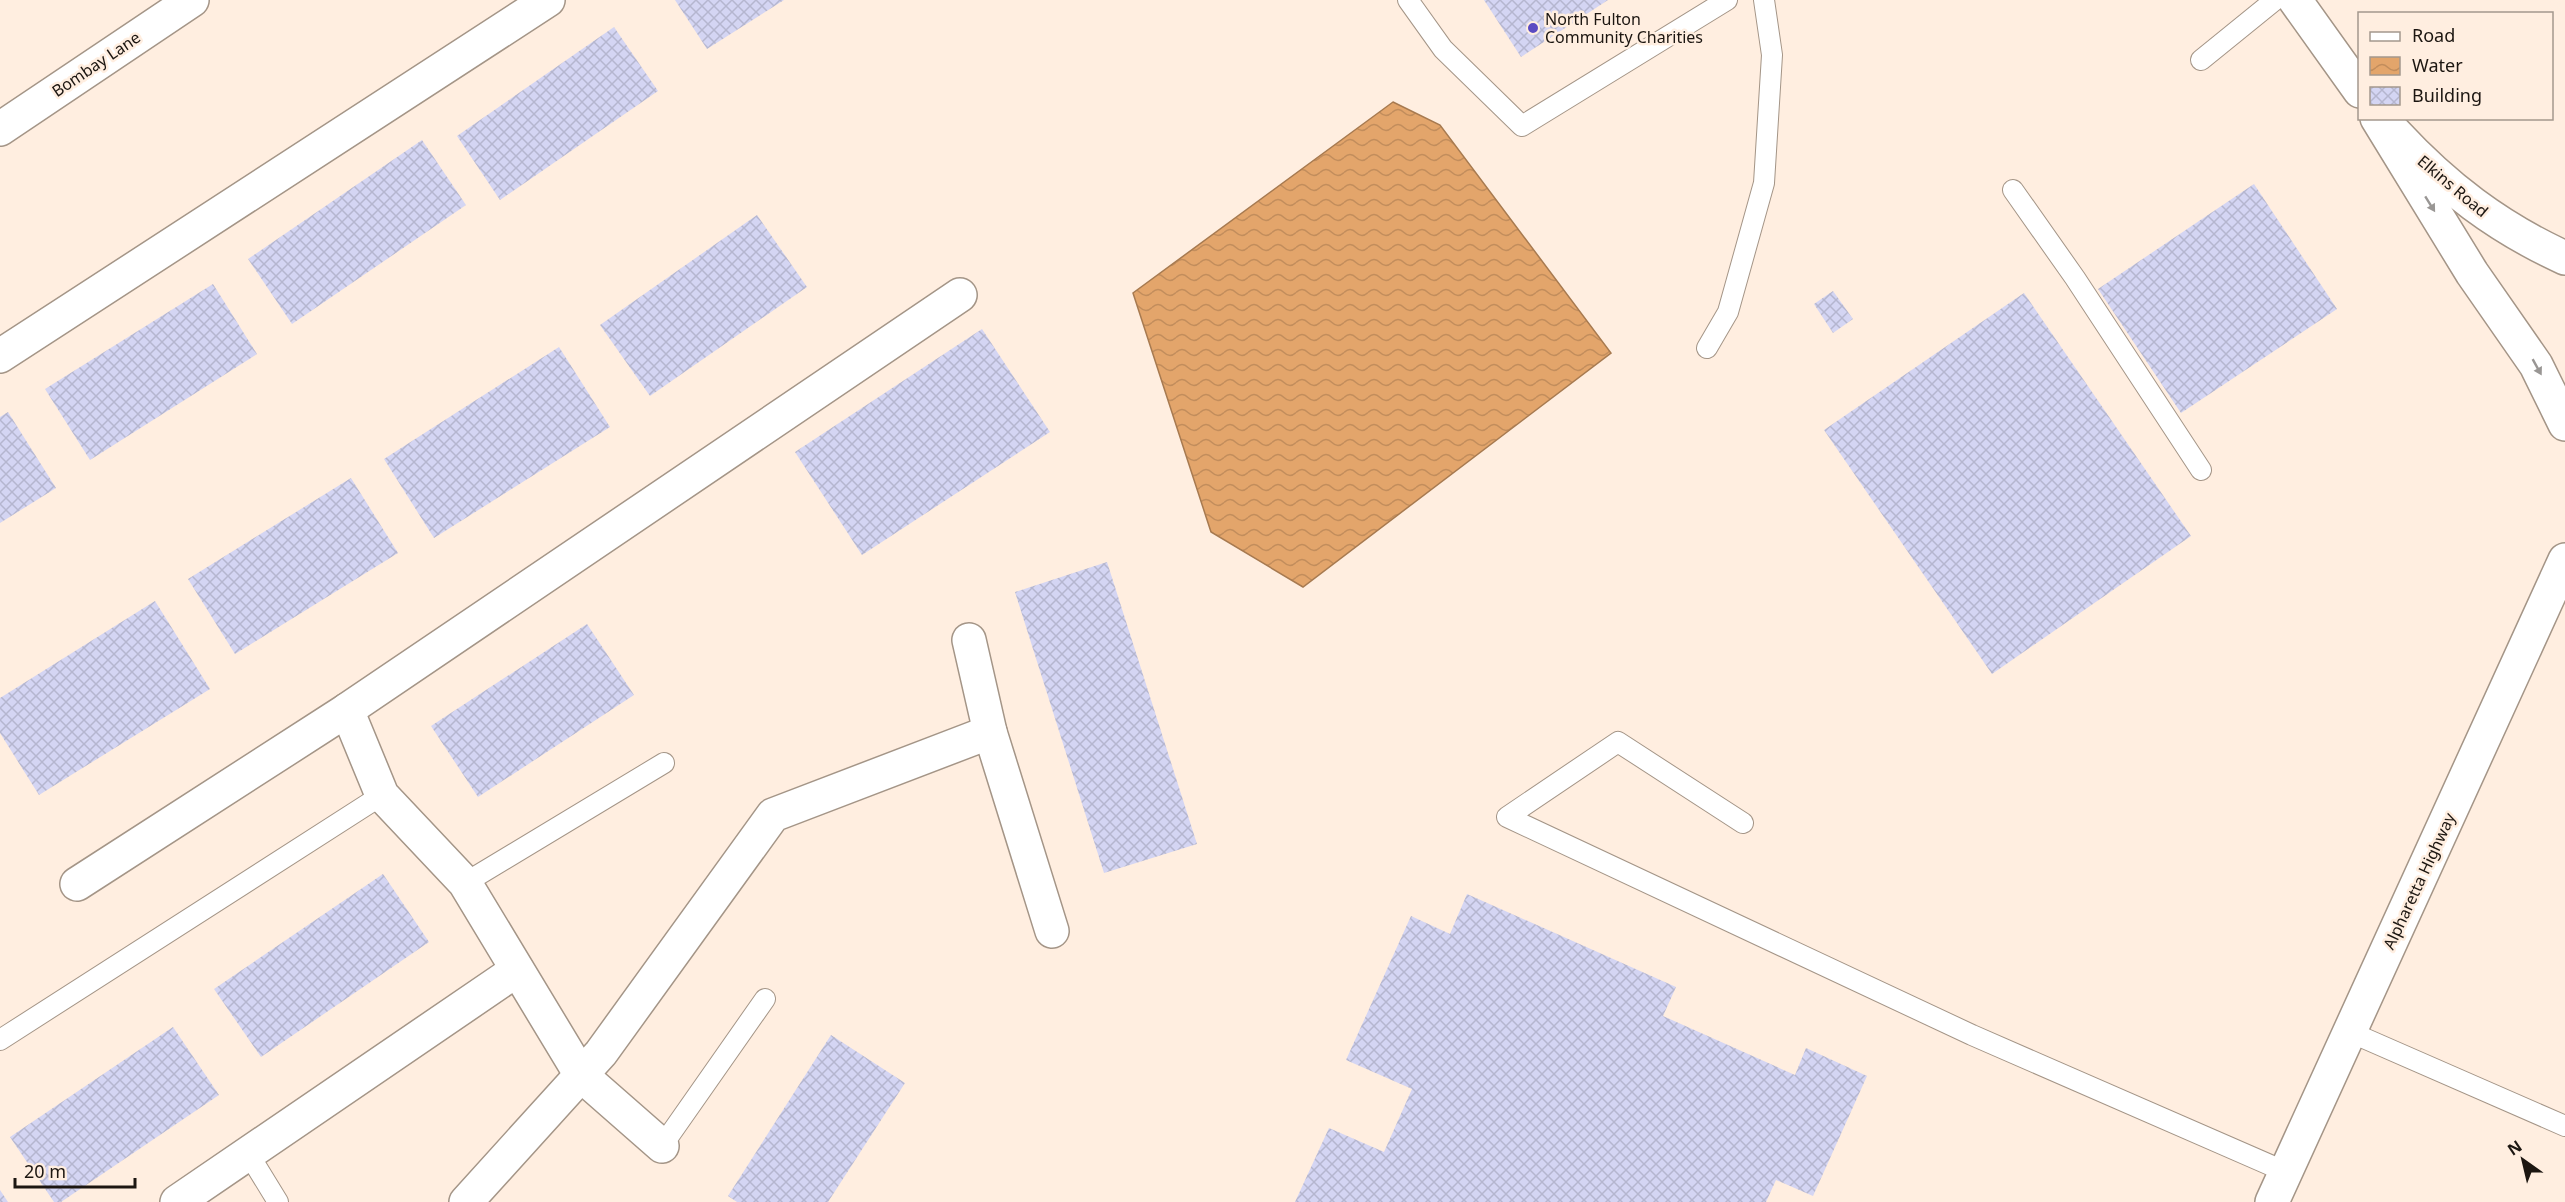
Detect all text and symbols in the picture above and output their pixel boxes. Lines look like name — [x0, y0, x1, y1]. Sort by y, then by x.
place label: North Fulton Community Charities — [1545, 8, 1703, 48]
legend — [2358, 12, 2553, 120]
marker: North Fulton Community Charities — [1526, 21, 1540, 35]
text: Road — [2412, 23, 2455, 47]
street label: Bombay Lane — [47, 26, 145, 102]
text: Water — [2412, 53, 2463, 77]
text: Building — [2412, 83, 2482, 107]
street label: Elkins Road — [2413, 150, 2493, 222]
one-way arrow — [2424, 196, 2435, 212]
one-way arrow — [2531, 359, 2542, 375]
street label: Alpharetta Highway — [2378, 808, 2461, 953]
north arrow — [2493, 1130, 2553, 1190]
text: N — [2503, 1135, 2526, 1160]
scale bar — [15, 1151, 135, 1189]
text: 20 m — [24, 1159, 66, 1183]

